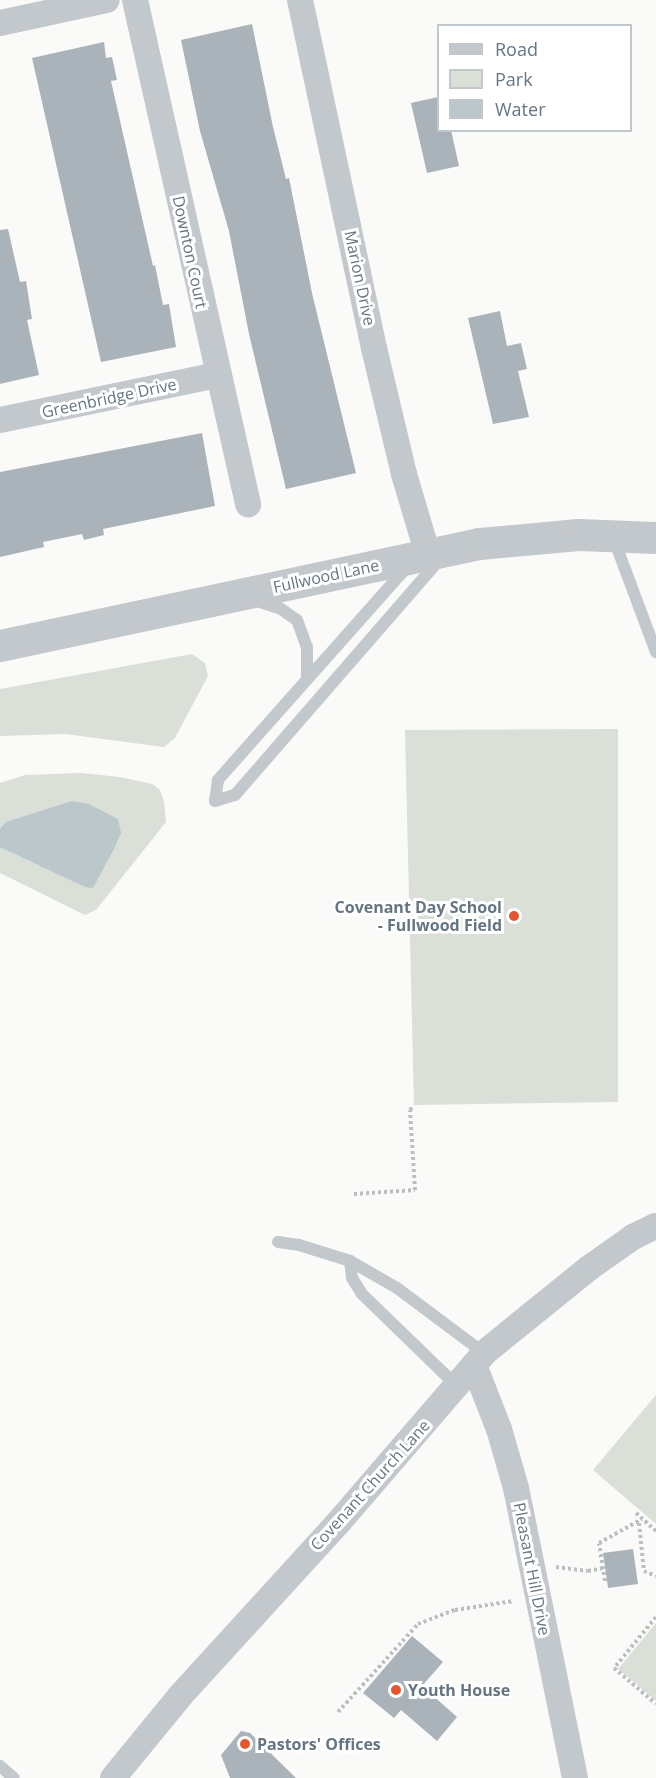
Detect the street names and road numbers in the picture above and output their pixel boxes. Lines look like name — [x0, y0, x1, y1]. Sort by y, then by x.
street label: Downton Court — [169, 194, 211, 310]
street label: Marion Drive — [341, 229, 379, 327]
street label: Greenbridge Drive — [40, 374, 178, 422]
street label: Fullwood Lane — [271, 555, 381, 597]
street label: Covenant Church Lane — [306, 1416, 434, 1554]
street label: Pleasant Hill Drive — [510, 1501, 554, 1637]

